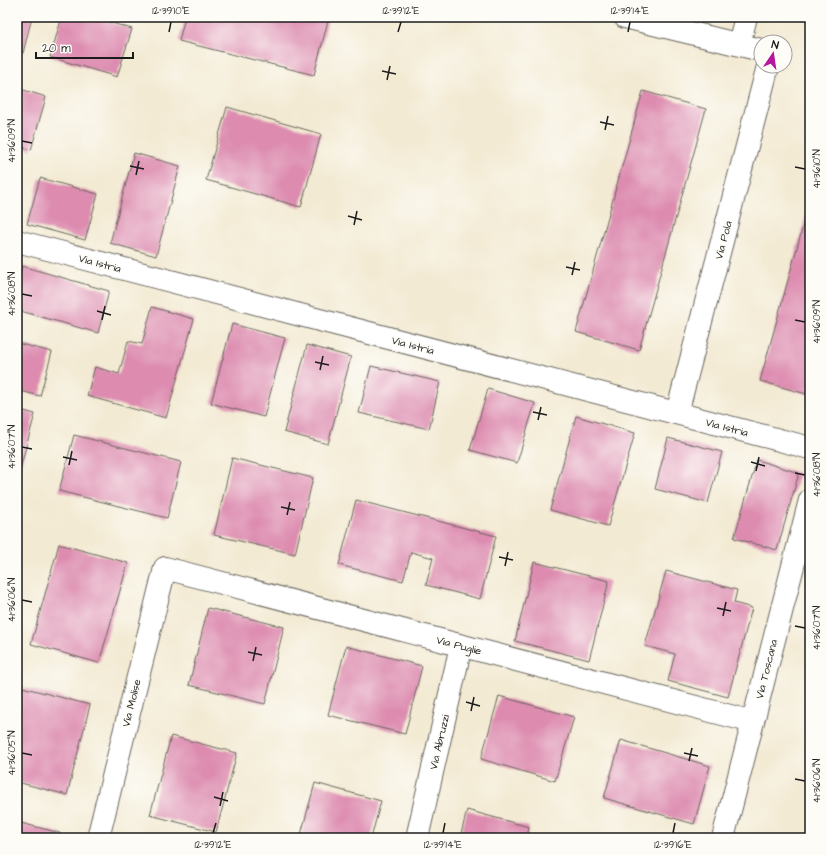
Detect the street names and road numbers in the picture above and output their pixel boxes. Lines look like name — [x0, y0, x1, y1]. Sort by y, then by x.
street label: Via Pola — [711, 219, 736, 261]
street label: Via Istria — [77, 251, 123, 276]
street label: Via Istria — [390, 333, 436, 358]
street label: Via Istria — [704, 415, 750, 440]
street label: Via Puglie — [434, 632, 483, 660]
street label: Via Toscana — [752, 637, 781, 700]
street label: Via Molise — [118, 678, 145, 729]
street label: Via Abruzzi — [426, 713, 453, 771]

